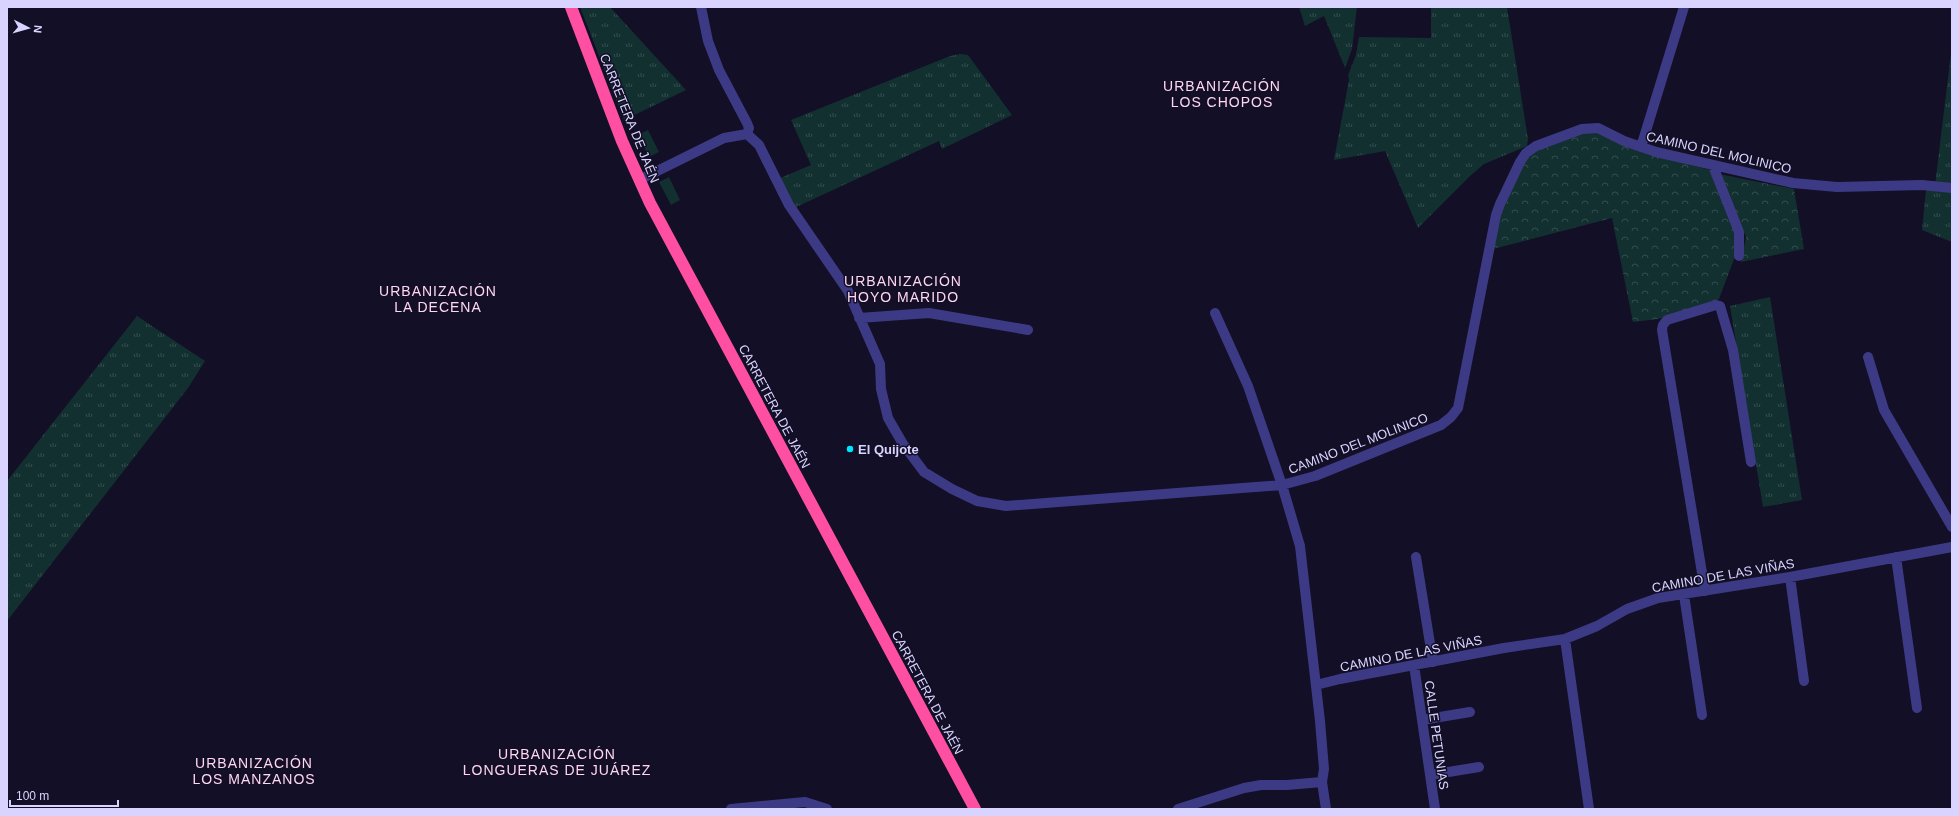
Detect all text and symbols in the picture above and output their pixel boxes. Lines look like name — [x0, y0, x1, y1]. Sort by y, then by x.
north arrow — [8, 8, 48, 48]
text: N — [32, 24, 44, 34]
street label: CARRETERA DE JAÉN — [597, 51, 662, 185]
district label: URBANIZACIÓN LOS CHOPOS — [1163, 78, 1281, 110]
street label: CAMINO DEL MOLINICO — [1645, 128, 1793, 176]
district label: URBANIZACIÓN HOYO MARIDO — [844, 273, 962, 305]
district label: URBANIZACIÓN LA DECENA — [379, 283, 497, 315]
street label: CARRETERA DE JAÉN — [736, 342, 814, 471]
street label: CAMINO DEL MOLINICO — [1286, 410, 1430, 477]
place label: El Quijote — [858, 442, 919, 457]
marker: El Quijote — [845, 444, 855, 454]
street label: CAMINO DE LAS VIÑAS — [1651, 556, 1796, 595]
street label: CARRETERA DE JAÉN — [889, 628, 967, 757]
street label: CAMINO DE LAS VIÑAS — [1339, 632, 1484, 675]
street label: CALLE PETUNIAS — [1421, 680, 1452, 791]
district label: URBANIZACIÓN LONGUERAS DE JUÁREZ — [463, 746, 651, 778]
district label: URBANIZACIÓN LOS MANZANOS — [192, 755, 316, 787]
scale bar — [10, 782, 118, 808]
text: 100 m — [16, 789, 49, 803]

